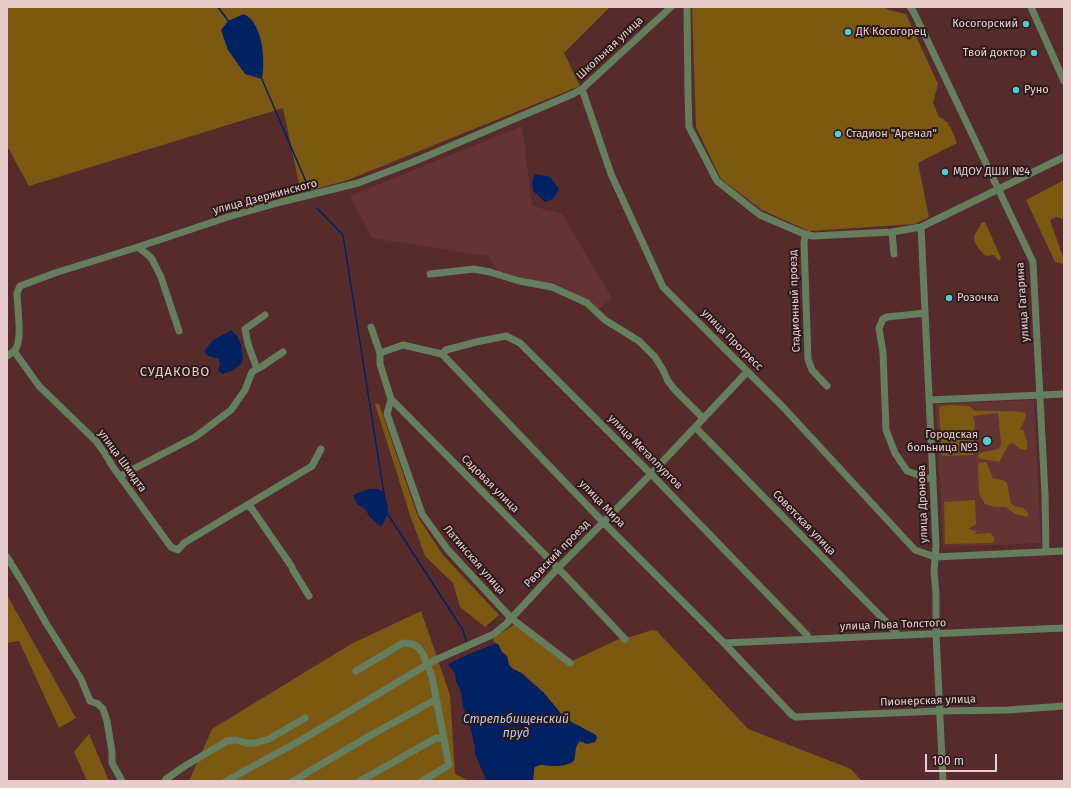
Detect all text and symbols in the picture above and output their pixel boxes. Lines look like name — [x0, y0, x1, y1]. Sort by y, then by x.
street label: Школьная улица — [574, 14, 646, 82]
place label: Косогорский — [952, 17, 1018, 31]
marker: Косогорский — [1021, 19, 1031, 29]
place label: ДК Косогорец — [856, 25, 926, 39]
marker: ДК Косогорец — [843, 27, 853, 37]
place label: Твой доктор — [963, 46, 1026, 60]
marker: Твой доктор — [1029, 48, 1039, 58]
place label: Руно — [1024, 83, 1049, 97]
marker: Руно — [1011, 85, 1021, 95]
place label: Стадион "Аренал" — [846, 127, 937, 141]
marker: Стадион "Аренал" — [833, 129, 843, 139]
place label: МДОУ ДШИ №4 — [953, 165, 1030, 179]
marker: МДОУ ДШИ №4 — [940, 167, 950, 177]
street label: улица Дзержинского — [211, 177, 319, 217]
street label: Стадионный проезд — [787, 249, 803, 353]
street label: улица Гагарина — [1014, 262, 1032, 342]
place label: Розочка — [957, 291, 999, 305]
marker: Розочка — [944, 293, 954, 303]
street label: улица Прогресс — [699, 307, 765, 373]
district label: СУДАКОВО — [140, 364, 210, 380]
street label: улица Металлургов — [605, 412, 685, 492]
street label: улица Шмидта — [95, 427, 149, 495]
place label: Городская больница №3 — [907, 428, 978, 454]
marker: Городская больница №3 — [981, 435, 993, 447]
street label: Садовая улица — [458, 452, 522, 516]
street label: улица Дронова — [915, 465, 931, 543]
street label: улица Мира — [576, 477, 628, 531]
street label: Советская улица — [770, 488, 838, 558]
street label: Рвовский проезд — [521, 518, 593, 590]
street label: Латинская улица — [440, 523, 508, 597]
street label: улица Льва Толстого — [840, 617, 946, 633]
street label: Пионерская улица — [880, 693, 976, 709]
water label: Стрельбищенский пруд — [463, 713, 569, 741]
scale bar — [927, 746, 999, 772]
text: 100 m — [932, 754, 964, 768]

